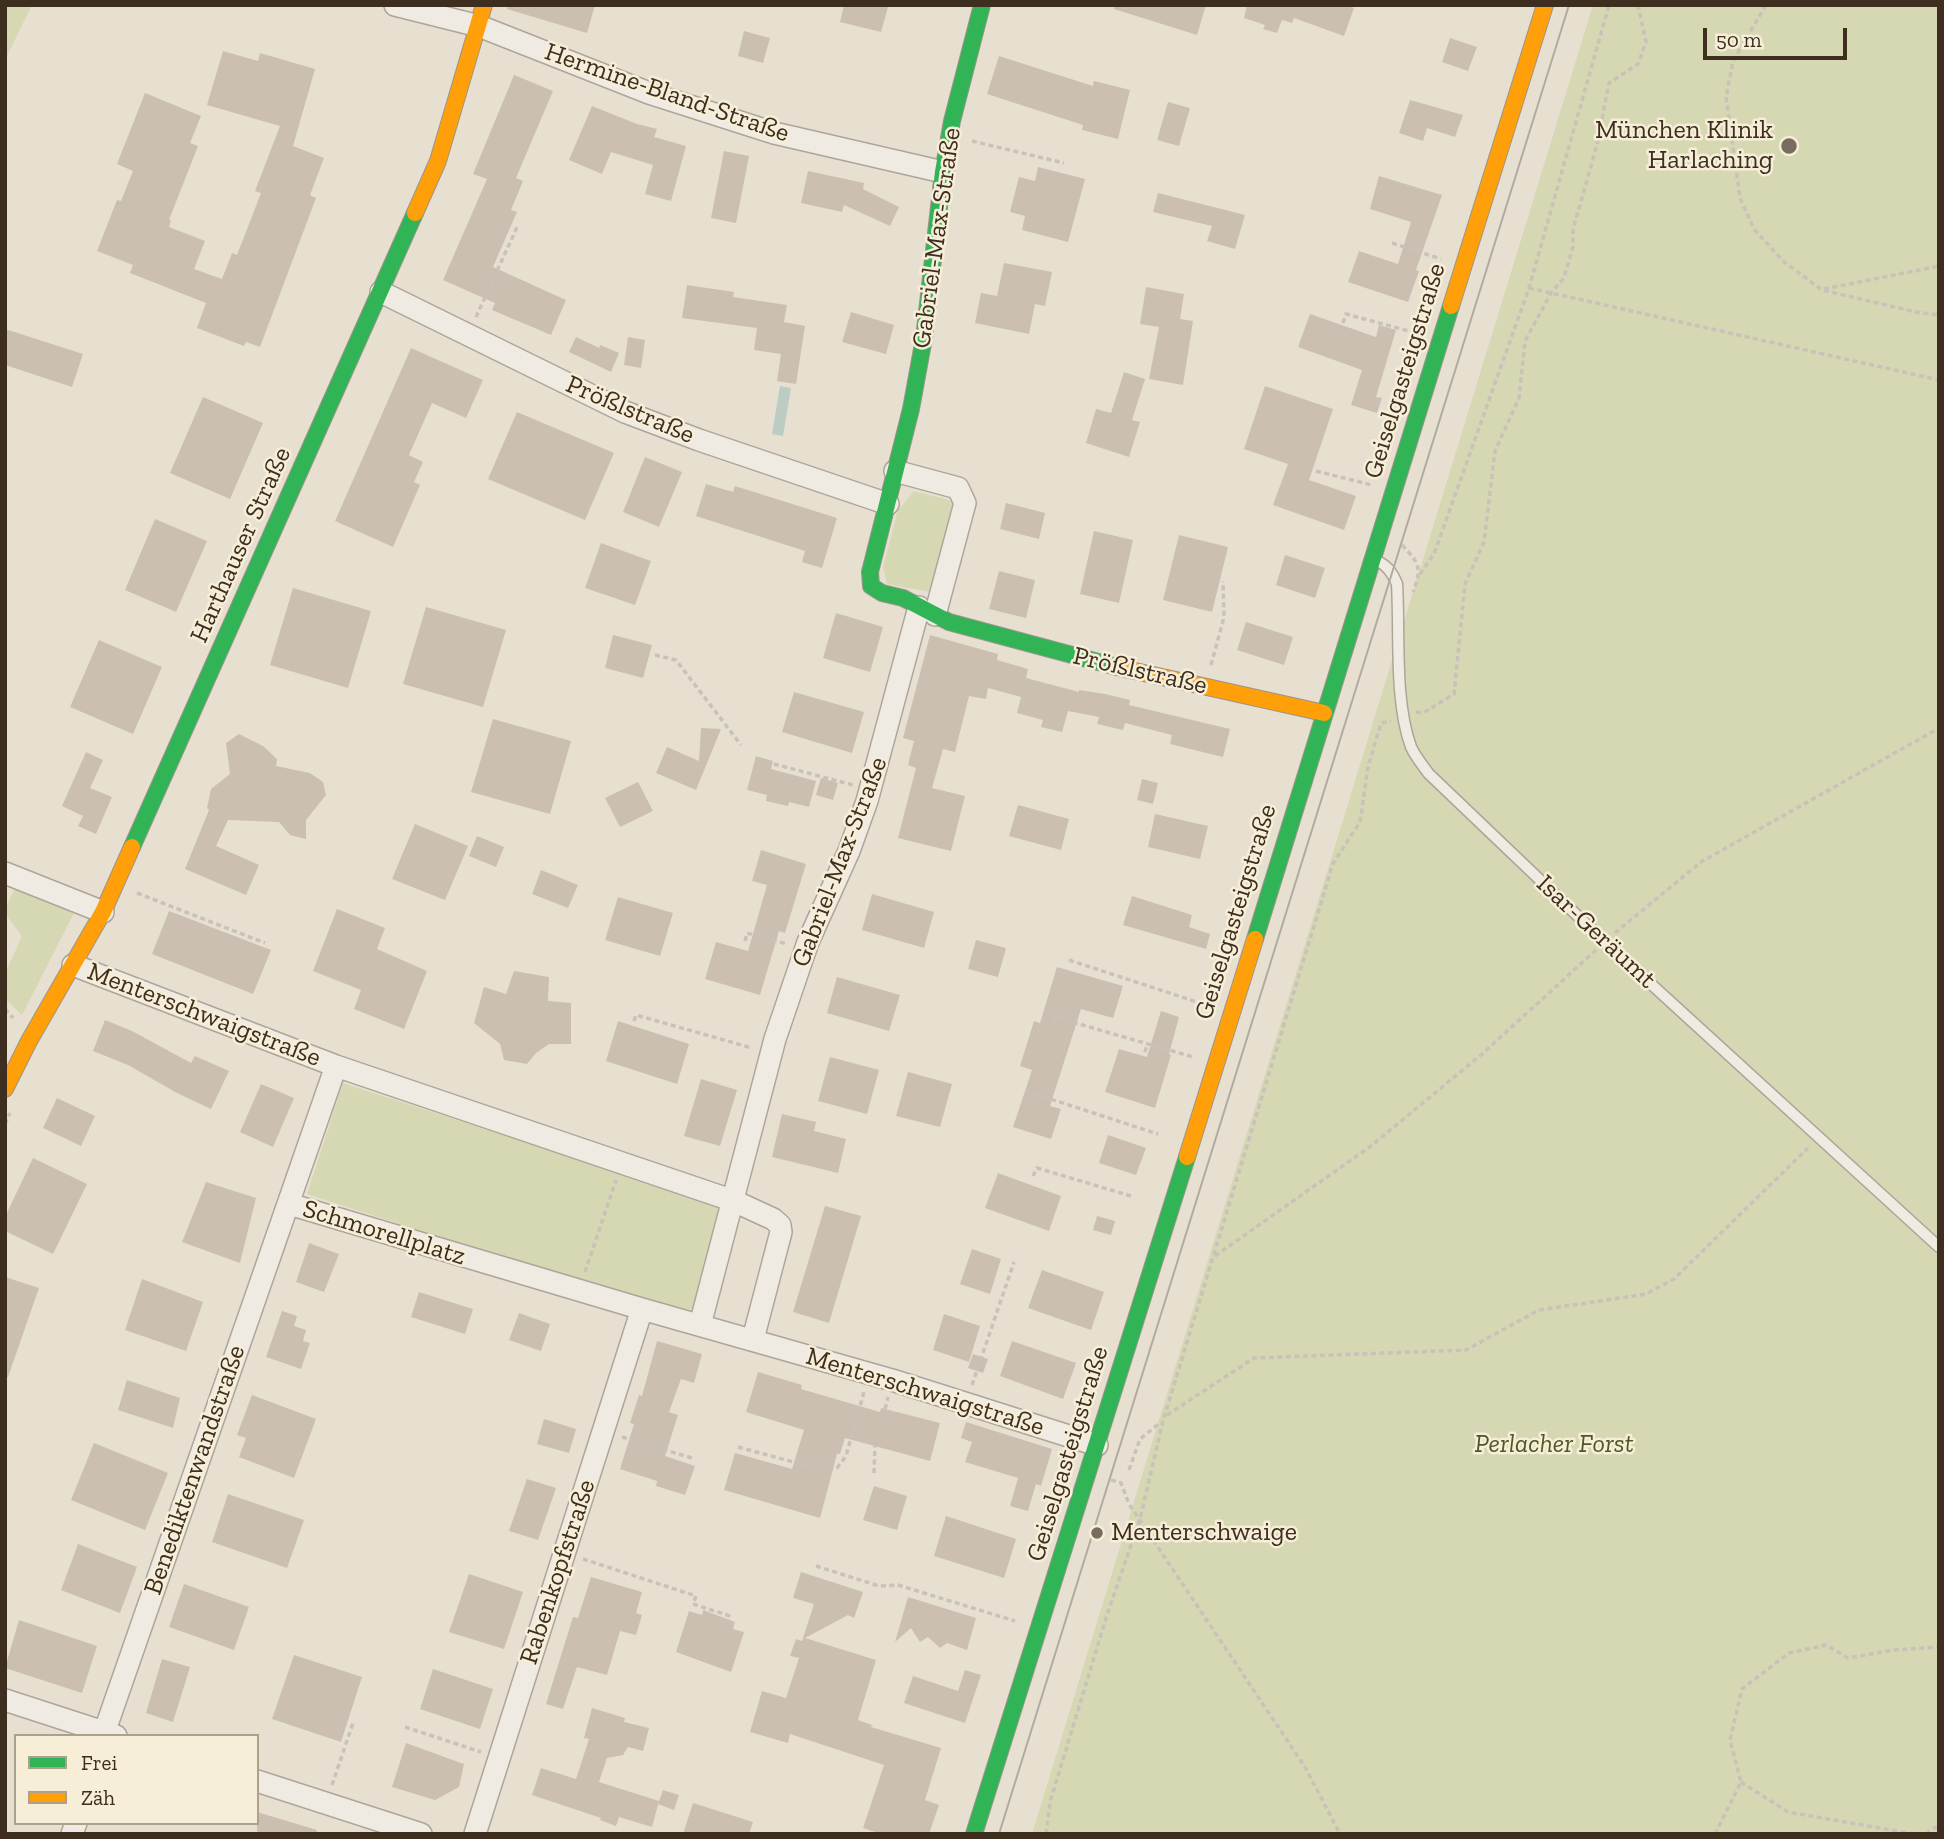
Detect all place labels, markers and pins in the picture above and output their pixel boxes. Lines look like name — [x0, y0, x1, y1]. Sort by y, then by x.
place label: München Klinik Harlaching — [1595, 115, 1773, 176]
marker: München Klinik Harlaching — [1779, 136, 1799, 156]
place label: Menterschwaige — [1111, 1517, 1297, 1549]
marker: Menterschwaige — [1089, 1525, 1105, 1541]

